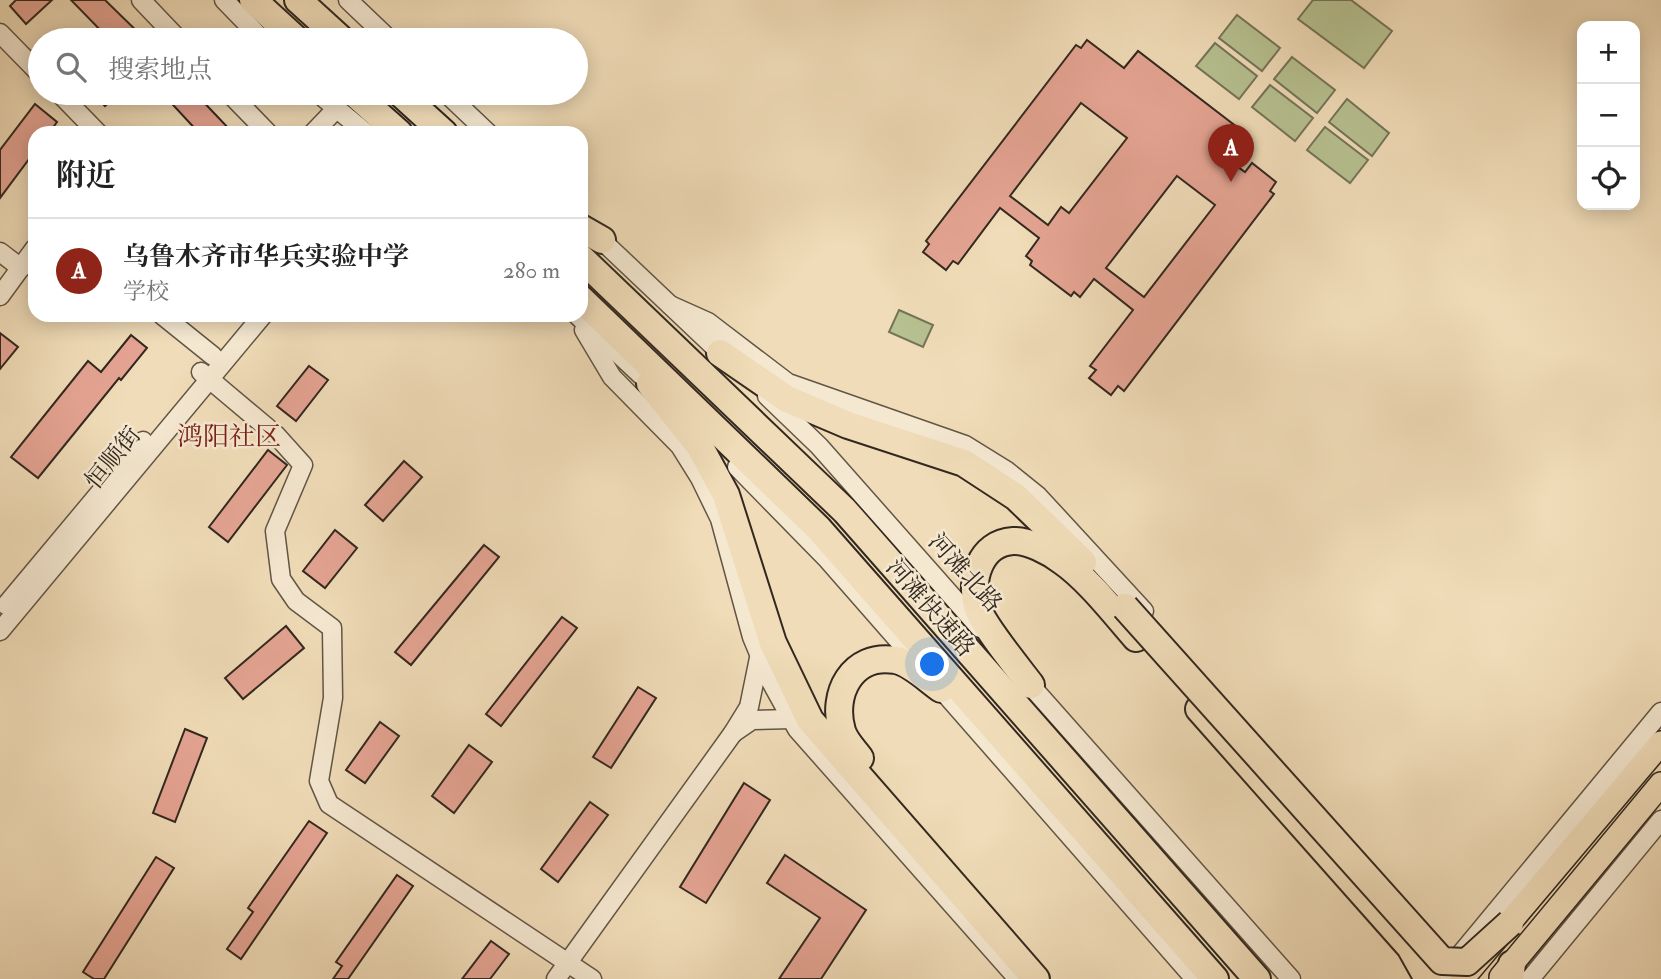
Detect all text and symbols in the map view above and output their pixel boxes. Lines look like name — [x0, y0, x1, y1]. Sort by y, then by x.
map controls — [1577, 21, 1640, 210]
button: + — [1577, 21, 1640, 84]
search box — [28, 28, 588, 105]
icon: search — [52, 48, 90, 86]
text: 搜索地点 — [108, 54, 212, 86]
button: − — [1577, 84, 1640, 147]
pin: A — [1208, 124, 1254, 182]
button: locate — [1577, 147, 1640, 210]
text: 附近 — [56, 157, 116, 194]
text: 乌鲁木齐市华兵实验中学 — [123, 241, 409, 273]
text: A — [72, 256, 86, 285]
text: 280 m — [503, 256, 560, 285]
text: 学校 — [123, 277, 169, 306]
street label: 恒顺街 — [78, 420, 148, 496]
district label: 鸿阳社区 — [177, 421, 281, 453]
street label: 河滩北路 — [921, 527, 1009, 619]
street label: 河滩快速路 — [879, 553, 981, 663]
your location — [915, 647, 949, 681]

